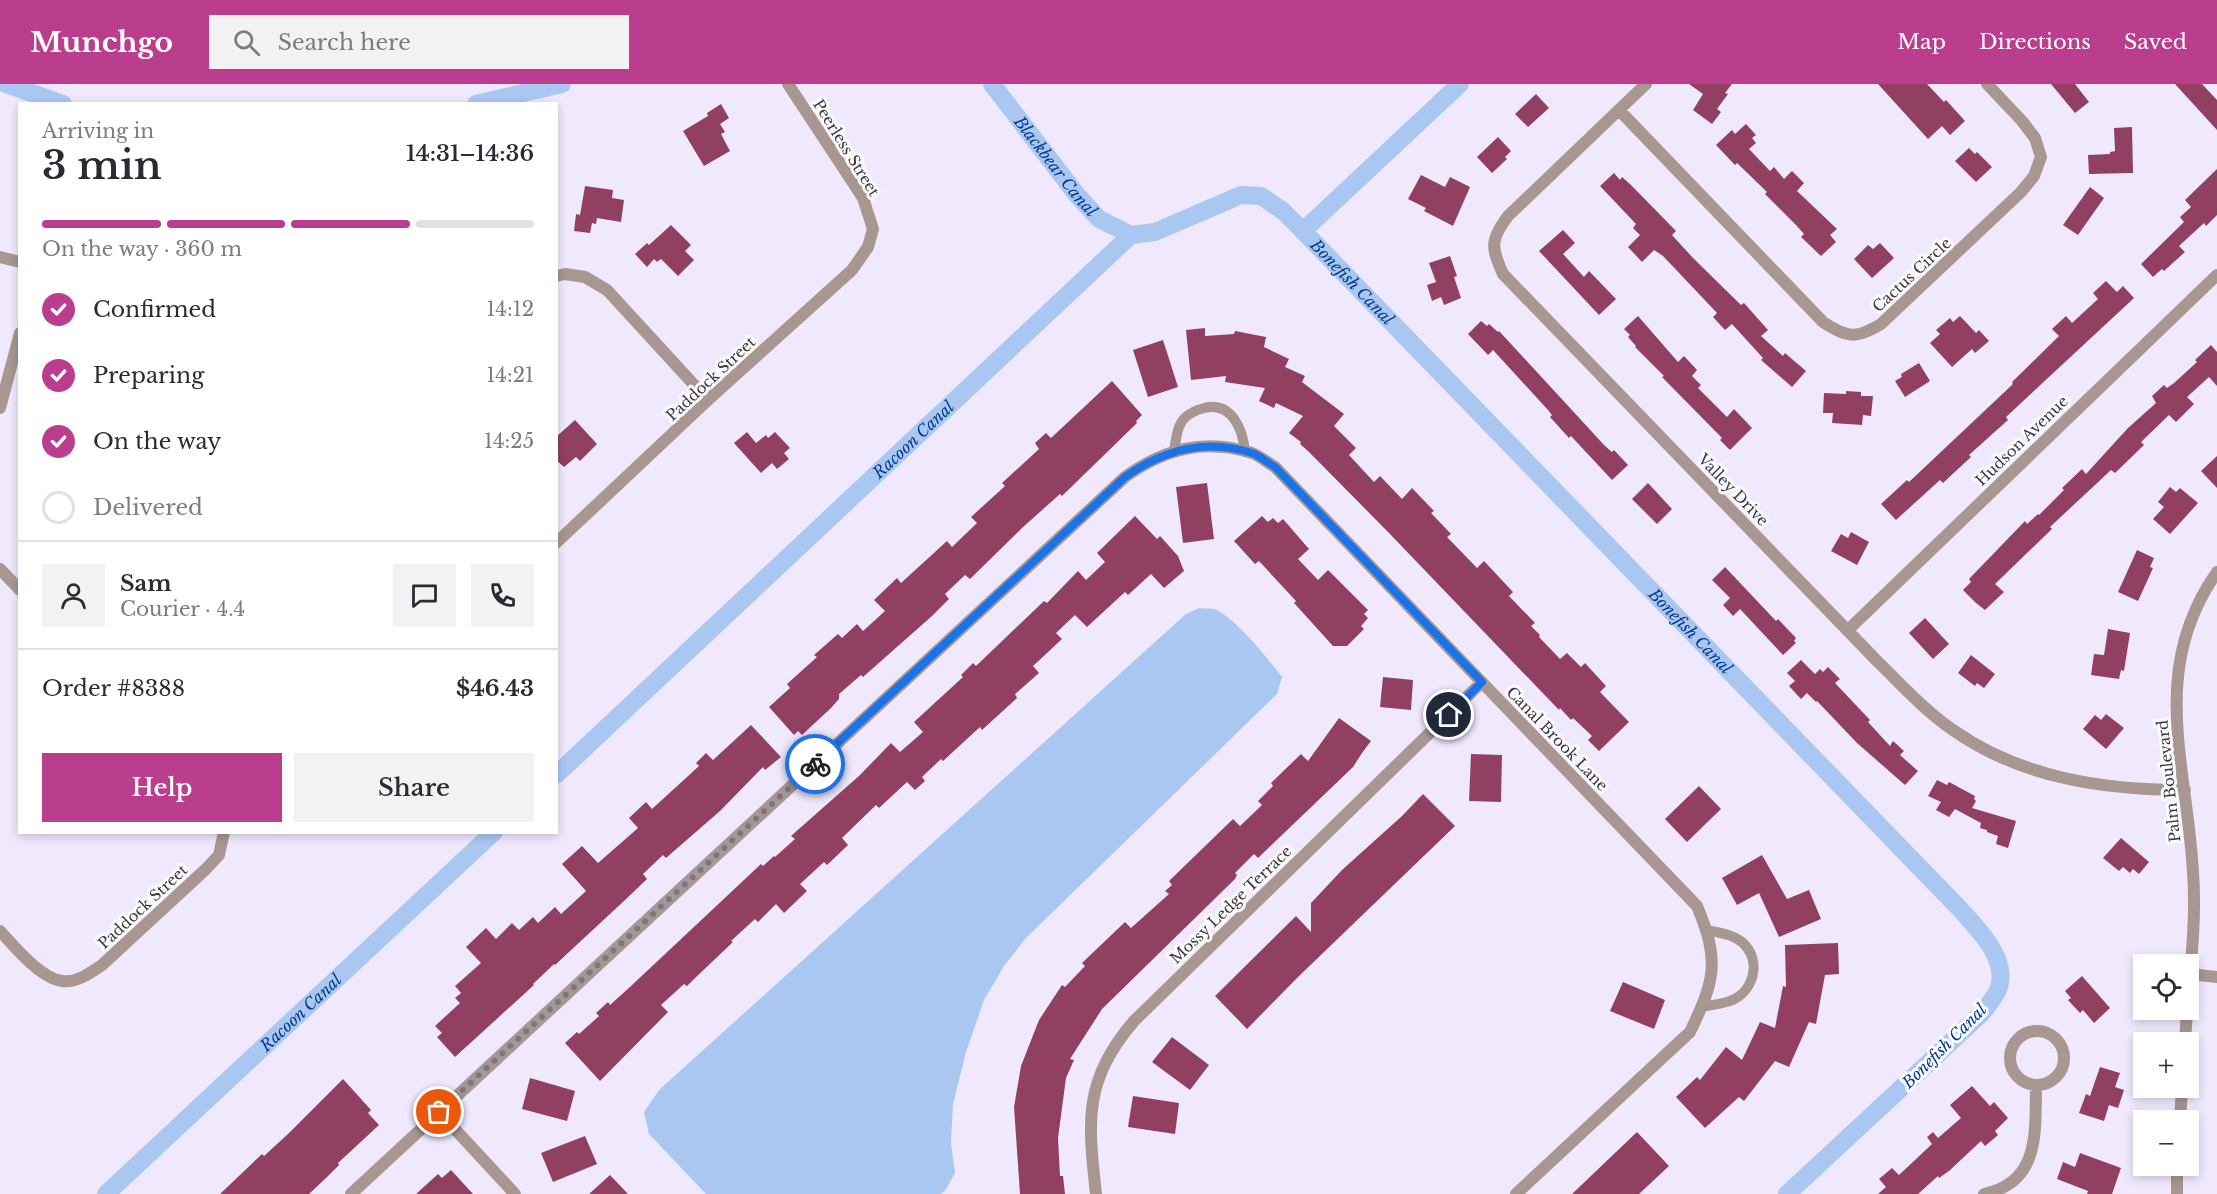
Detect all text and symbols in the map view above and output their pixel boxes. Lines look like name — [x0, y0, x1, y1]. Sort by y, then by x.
search box — [209, 15, 629, 69]
text: Munchgo — [30, 25, 173, 60]
icon: search — [230, 26, 263, 59]
text: Search here — [278, 29, 411, 56]
text: Map — [1897, 29, 1946, 55]
text: Directions — [1979, 29, 2091, 55]
text: Saved — [2124, 29, 2187, 55]
street label: Peerless Street — [809, 96, 884, 200]
water label: Blackbear Canal — [1010, 111, 1102, 221]
text: Arriving in — [42, 119, 154, 143]
text: 14:31–14:36 — [406, 140, 534, 167]
text: 3 min — [42, 141, 162, 190]
street label: Cactus Circle — [1868, 233, 1955, 316]
water label: Bonefish Canal — [1306, 234, 1399, 330]
text: On the way · 360 m — [42, 237, 242, 261]
icon: check — [42, 293, 75, 326]
text: Confirmed — [93, 296, 216, 323]
text: 14:12 — [486, 297, 534, 321]
street label: Paddock Street — [662, 332, 759, 425]
icon: check — [42, 359, 75, 392]
text: Preparing — [93, 362, 204, 389]
text: 14:21 — [486, 363, 534, 387]
street label: Hudson Avenue — [1971, 392, 2072, 490]
water label: Racoon Canal — [868, 396, 959, 483]
icon: check — [42, 425, 75, 458]
text: On the way — [93, 428, 221, 455]
text: 14:25 — [484, 429, 534, 453]
street label: Valley Drive — [1693, 449, 1773, 530]
text: Delivered — [93, 494, 203, 521]
button: person — [42, 564, 105, 627]
button: chat — [393, 564, 456, 627]
button: phone — [471, 564, 534, 627]
text: Sam — [120, 570, 172, 597]
water label: Bonefish Canal — [1644, 583, 1737, 679]
text: Courier · 4.4 — [120, 597, 245, 621]
text: Order #8388 — [42, 675, 185, 702]
text: $46.43 — [456, 675, 534, 702]
street label: Canal Brook Lane — [1503, 683, 1612, 795]
pin — [1423, 689, 1474, 740]
icon: home — [1432, 698, 1465, 731]
street label: Palm Boulevard — [2153, 719, 2184, 843]
courier — [785, 734, 845, 794]
icon: bike — [799, 748, 832, 781]
button: Help — [42, 753, 282, 822]
button: Share — [294, 753, 534, 822]
street label: Mossy Ledge Terrace — [1166, 842, 1296, 968]
street label: Paddock Street — [94, 860, 191, 953]
map controls — [2133, 954, 2199, 1176]
button: locate — [2133, 954, 2199, 1020]
water label: Racoon Canal — [255, 969, 346, 1056]
water label: Bonefish Canal — [1897, 999, 1991, 1093]
button: + — [2133, 1032, 2199, 1098]
pin — [413, 1086, 464, 1137]
icon: bag — [422, 1095, 455, 1128]
button: − — [2133, 1110, 2199, 1176]

